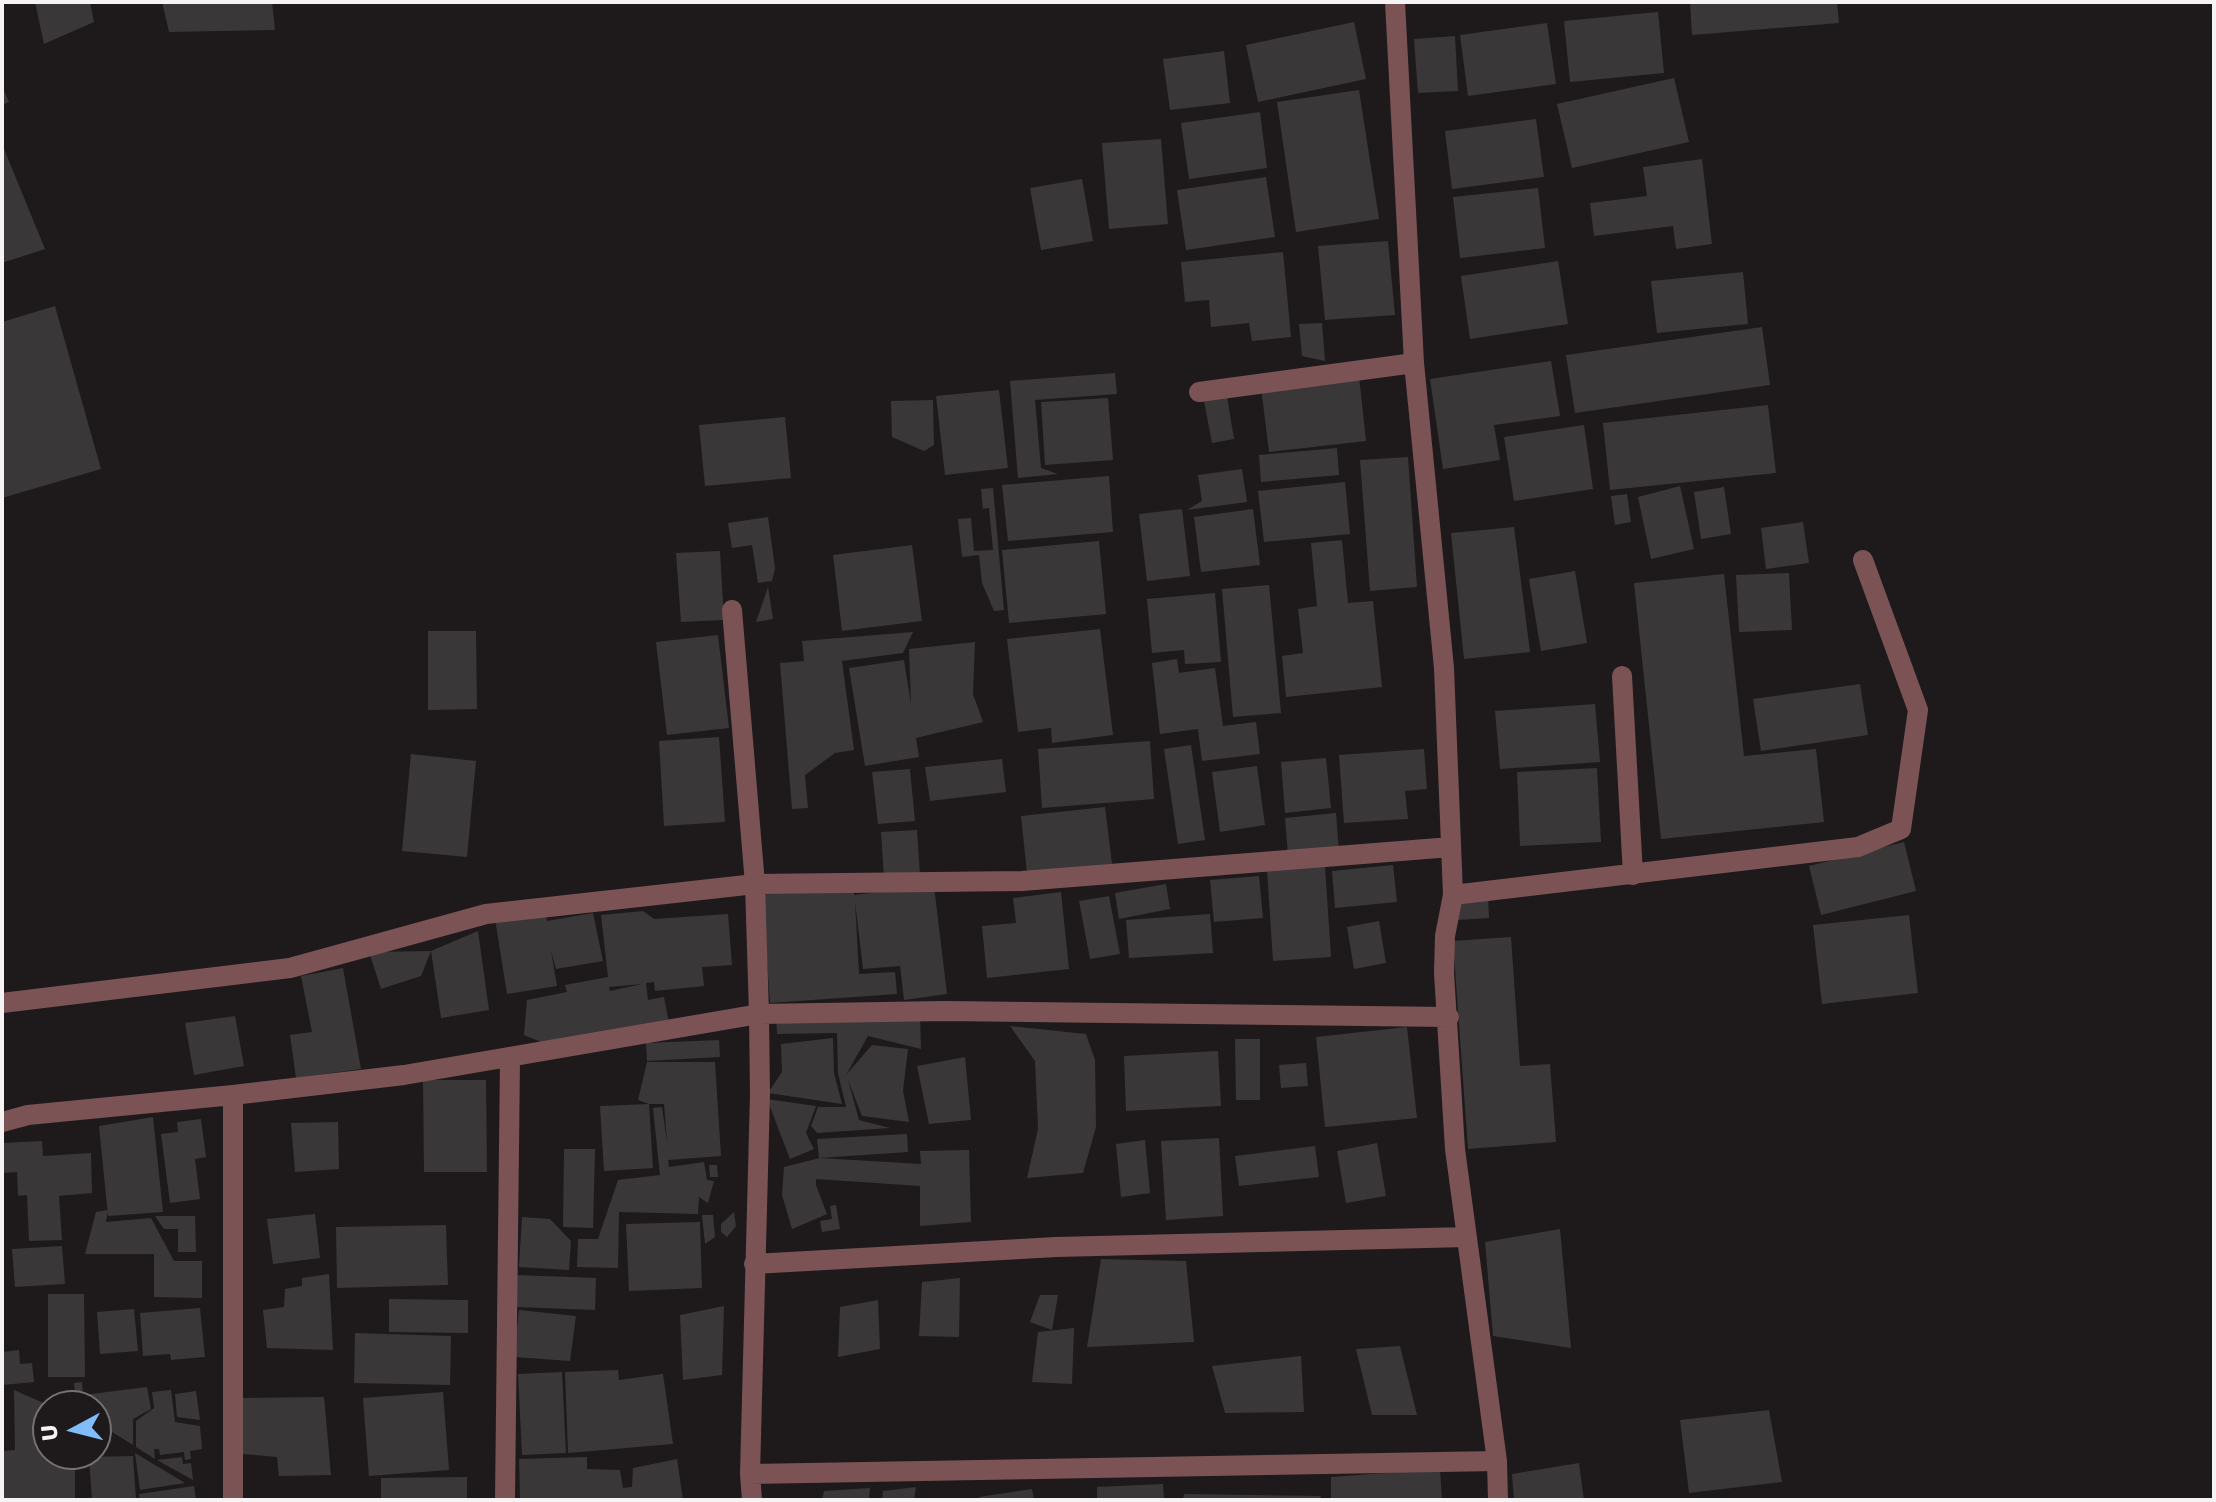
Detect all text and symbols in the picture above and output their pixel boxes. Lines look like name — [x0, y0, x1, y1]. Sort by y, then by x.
north arrow — [32, 1390, 112, 1470]
text: U — [35, 1423, 64, 1442]

